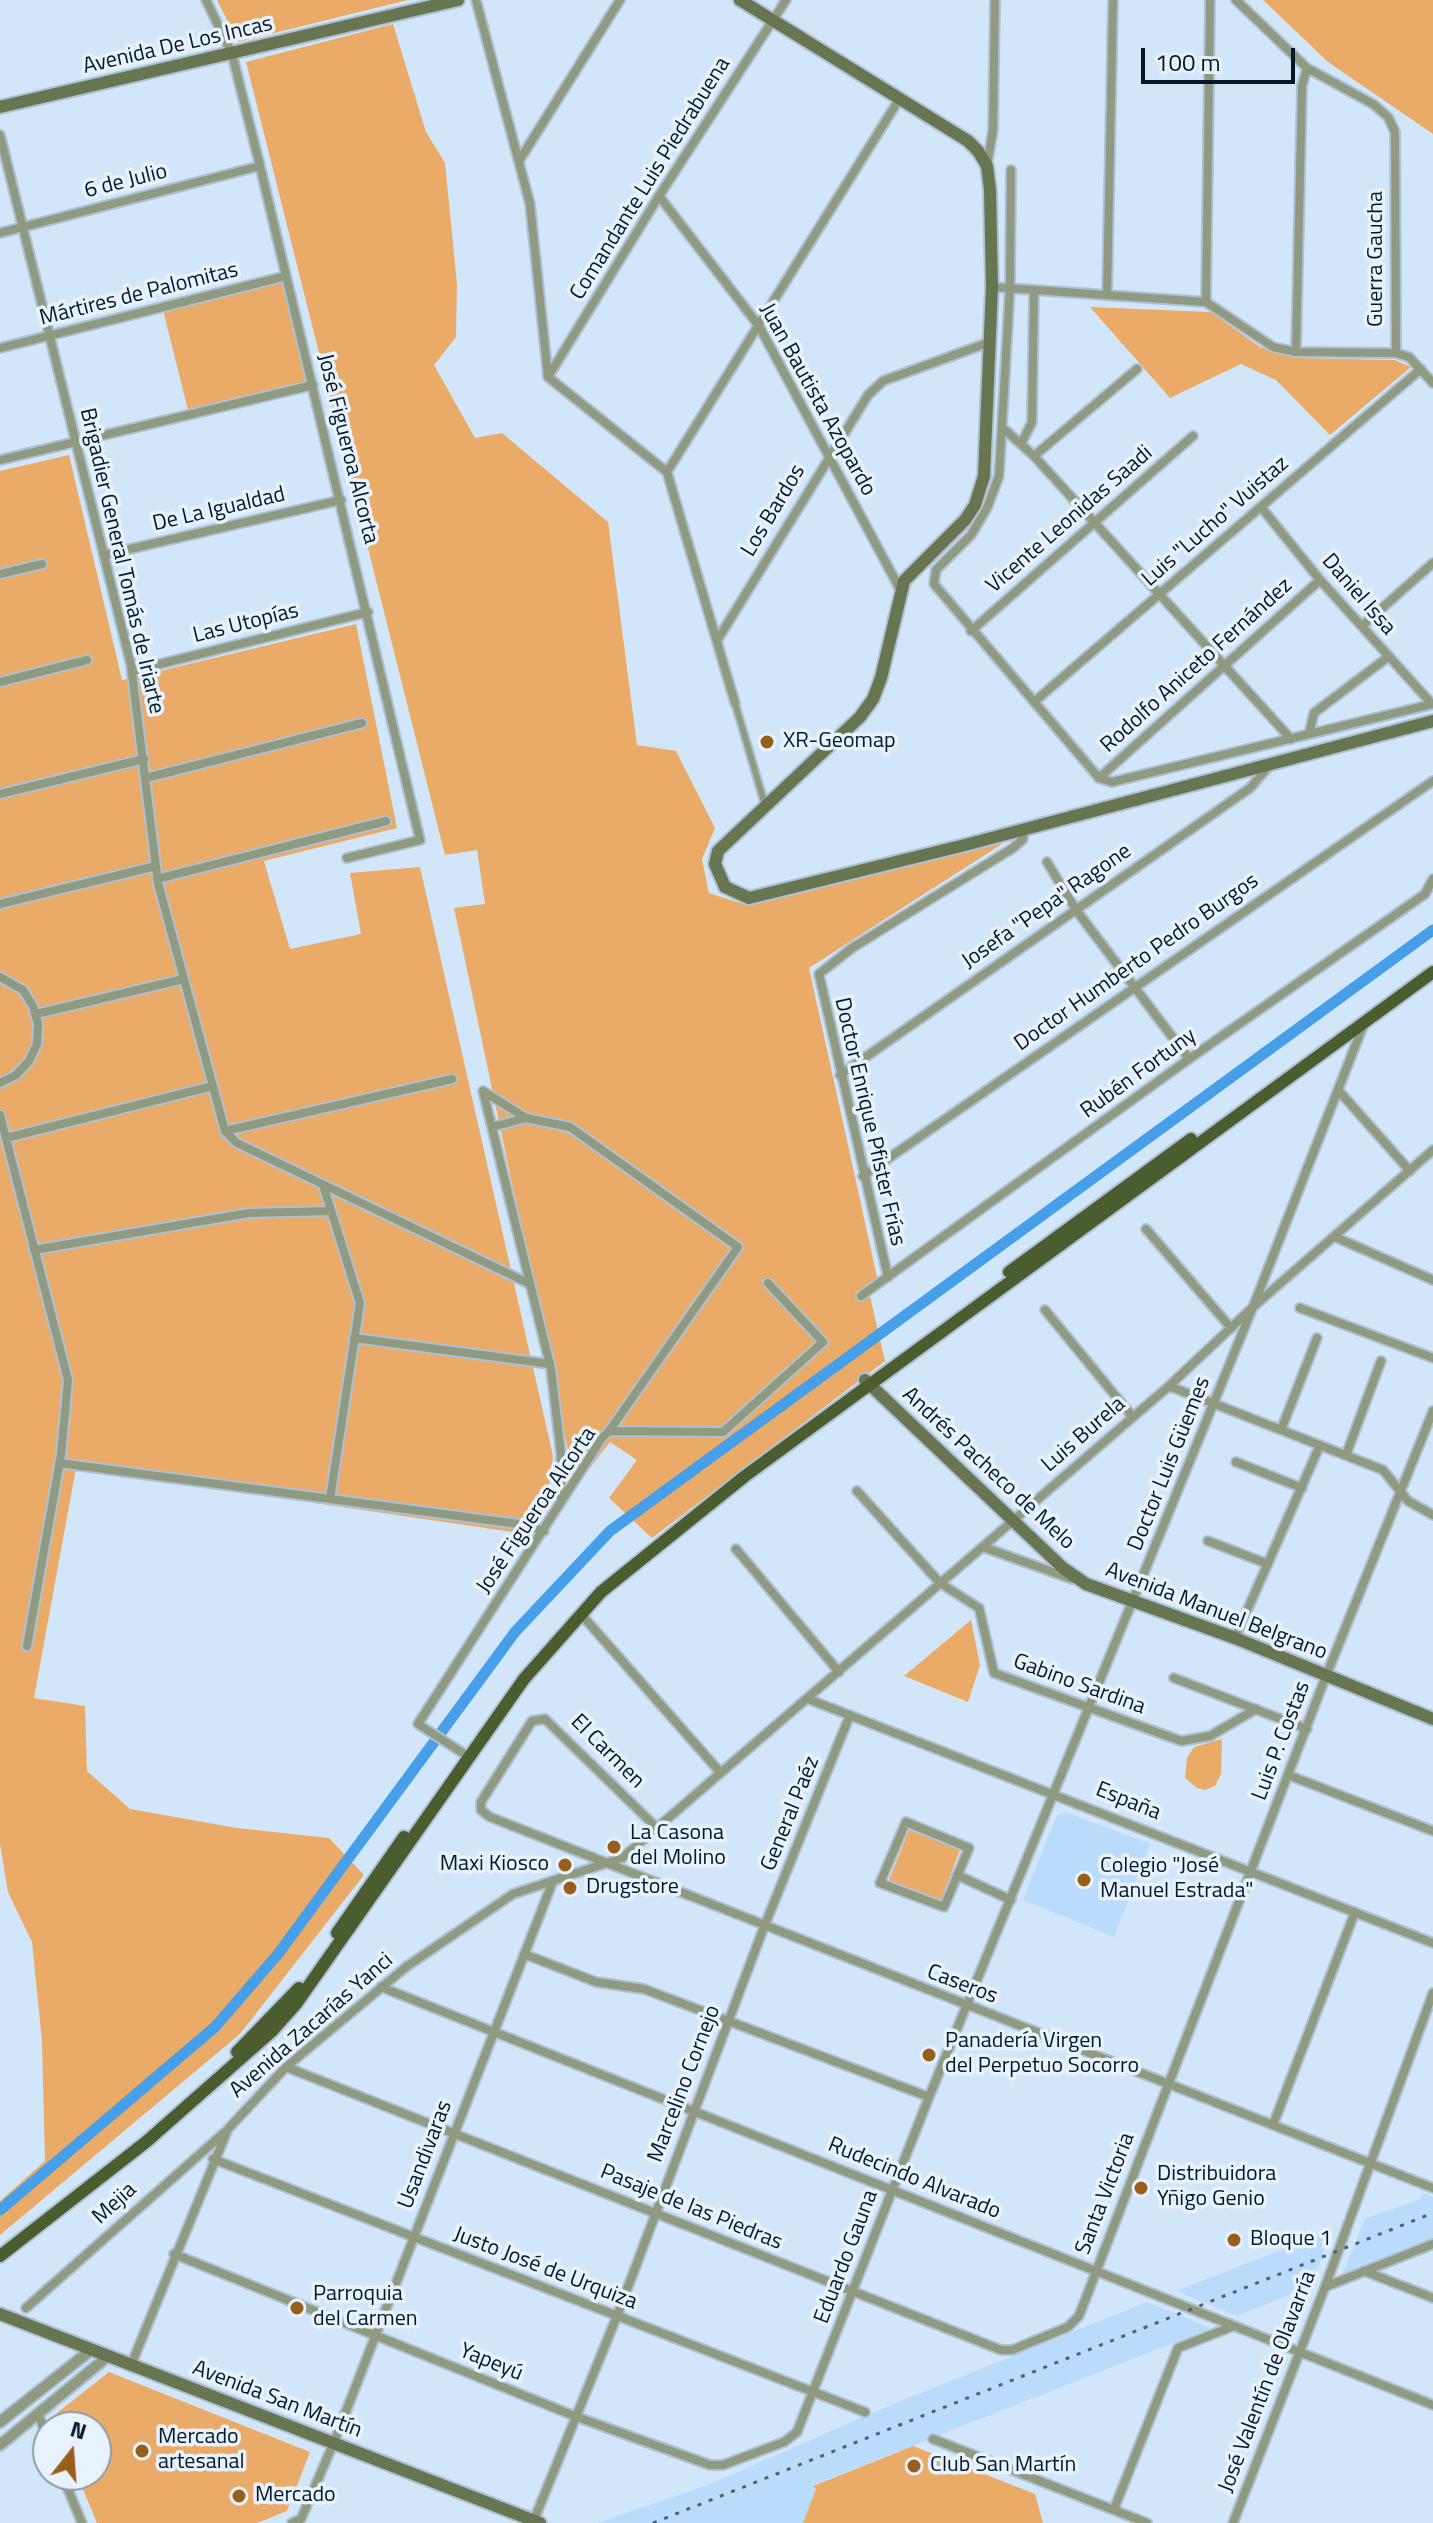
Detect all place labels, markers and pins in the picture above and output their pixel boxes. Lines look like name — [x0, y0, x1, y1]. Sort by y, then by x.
place label: XR-Geomap — [783, 729, 896, 755]
marker: XR-Geomap — [758, 733, 776, 751]
place label: La Casona del Molino — [630, 1821, 726, 1872]
marker: La Casona del Molino — [605, 1838, 623, 1856]
place label: Maxi Kiosco — [440, 1852, 549, 1878]
place label: Colegio "José Manuel Estrada" — [1100, 1854, 1254, 1906]
marker: Maxi Kiosco — [556, 1856, 574, 1874]
marker: Colegio "José Manuel Estrada" — [1075, 1871, 1093, 1889]
place label: Drugstore — [586, 1875, 679, 1901]
marker: Drugstore — [561, 1879, 579, 1897]
place label: Panadería Virgen del Perpetuo Socorro — [945, 2029, 1139, 2080]
marker: Panadería Virgen del Perpetuo Socorro — [920, 2046, 938, 2064]
place label: Distribuidora Yñigo Genio — [1157, 2162, 1276, 2214]
marker: Distribuidora Yñigo Genio — [1132, 2179, 1150, 2197]
place label: Bloque 1 — [1250, 2227, 1332, 2253]
marker: Bloque 1 — [1225, 2231, 1243, 2249]
place label: Parroquia del Carmen — [313, 2282, 418, 2334]
marker: Parroquia del Carmen — [288, 2299, 306, 2317]
place label: Mercado artesanal — [158, 2425, 245, 2476]
marker: Mercado artesanal — [133, 2442, 151, 2460]
place label: Club San Martín — [930, 2453, 1076, 2479]
marker: Club San Martín — [905, 2457, 923, 2475]
place label: Mercado — [255, 2483, 336, 2509]
marker: Mercado — [230, 2487, 248, 2505]

